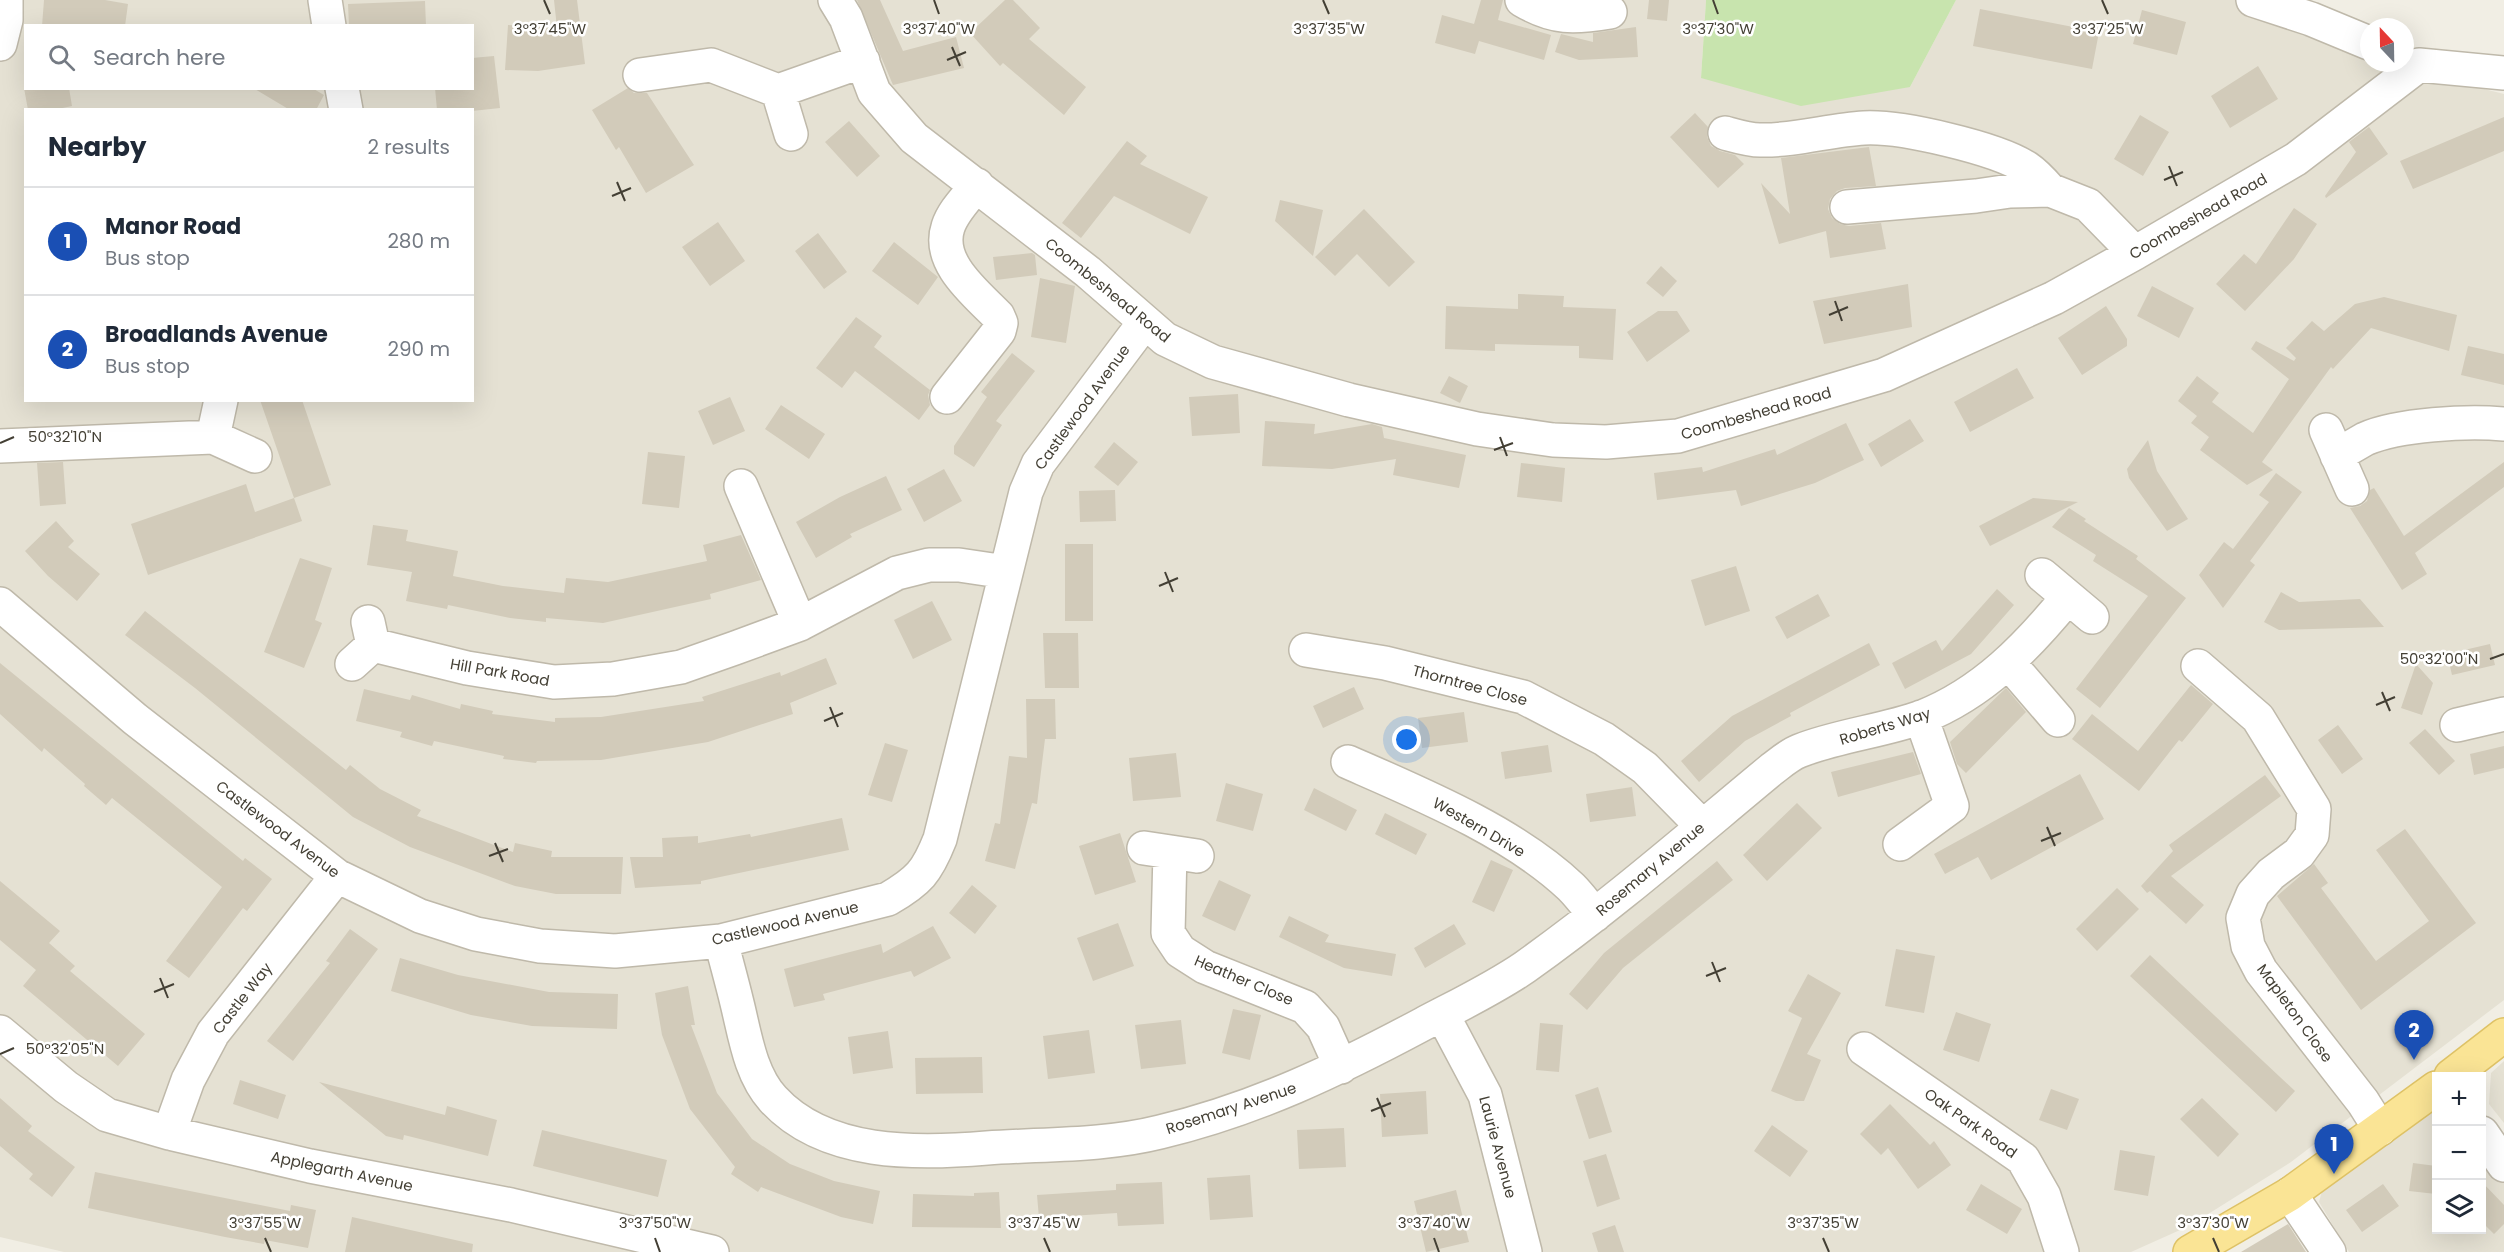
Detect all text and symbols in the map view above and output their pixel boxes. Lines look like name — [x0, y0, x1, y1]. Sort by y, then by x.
text: 3°37'45"W — [514, 18, 586, 39]
text: 3°37'40"W — [903, 18, 975, 39]
text: 3°37'35"W — [1293, 18, 1365, 39]
text: 3°37'30"W — [1682, 18, 1754, 39]
text: 3°37'25"W — [2072, 18, 2144, 39]
north arrow — [2360, 18, 2414, 72]
search box — [24, 24, 474, 90]
icon: search — [45, 41, 78, 74]
text: Search here — [93, 42, 226, 73]
text: Nearby — [48, 129, 146, 165]
text: 2 results — [367, 133, 450, 161]
street label: Coombeshead Road — [2125, 168, 2271, 264]
text: Manor Road — [105, 211, 241, 242]
text: 1 — [64, 227, 71, 255]
text: 280 m — [387, 227, 450, 255]
street label: Coombeshead Road — [1041, 233, 1175, 347]
text: Bus stop — [105, 244, 190, 272]
text: Broadlands Avenue — [105, 319, 328, 350]
text: 2 — [62, 335, 73, 363]
text: 290 m — [387, 335, 450, 363]
street label: Castlewood Avenue — [1029, 340, 1135, 474]
text: Bus stop — [105, 352, 190, 380]
street label: Coombeshead Road — [1678, 381, 1834, 445]
text: 50°32'10"N — [28, 426, 102, 447]
text: 50°32'00"N — [2400, 648, 2478, 669]
street label: Hill Park Road — [449, 653, 551, 691]
street label: Thorntree Close — [1410, 660, 1530, 710]
street label: Roberts Way — [1837, 702, 1934, 750]
your location — [1392, 725, 1421, 754]
street label: Castlewood Avenue — [212, 775, 344, 883]
street label: Western Drive — [1429, 792, 1529, 862]
street label: Rosemary Avenue — [1591, 817, 1709, 921]
street label: Castlewood Avenue — [710, 896, 860, 950]
street label: Heather Close — [1191, 950, 1297, 1010]
street label: Castle Way — [207, 958, 277, 1038]
street label: Mapleton Close — [2252, 960, 2338, 1066]
pin: 2 — [2394, 1010, 2434, 1060]
text: 50°32'05"N — [26, 1038, 104, 1059]
map controls — [2432, 1072, 2486, 1234]
button: + — [2432, 1072, 2486, 1126]
street label: Rosemary Avenue — [1163, 1077, 1299, 1139]
street label: Oak Park Road — [1920, 1083, 2022, 1163]
street label: Laurie Avenue — [1474, 1094, 1522, 1200]
pin: 1 — [2314, 1124, 2354, 1174]
button: − — [2432, 1126, 2486, 1180]
street label: Applegarth Avenue — [269, 1146, 415, 1196]
button: layers — [2432, 1180, 2486, 1234]
text: 3°37'55"W — [229, 1212, 301, 1233]
text: 3°37'50"W — [619, 1212, 691, 1233]
text: 3°37'45"W — [1008, 1212, 1080, 1233]
text: 3°37'40"W — [1398, 1212, 1470, 1233]
text: 3°37'35"W — [1787, 1212, 1859, 1233]
text: 3°37'30"W — [2177, 1212, 2249, 1233]

